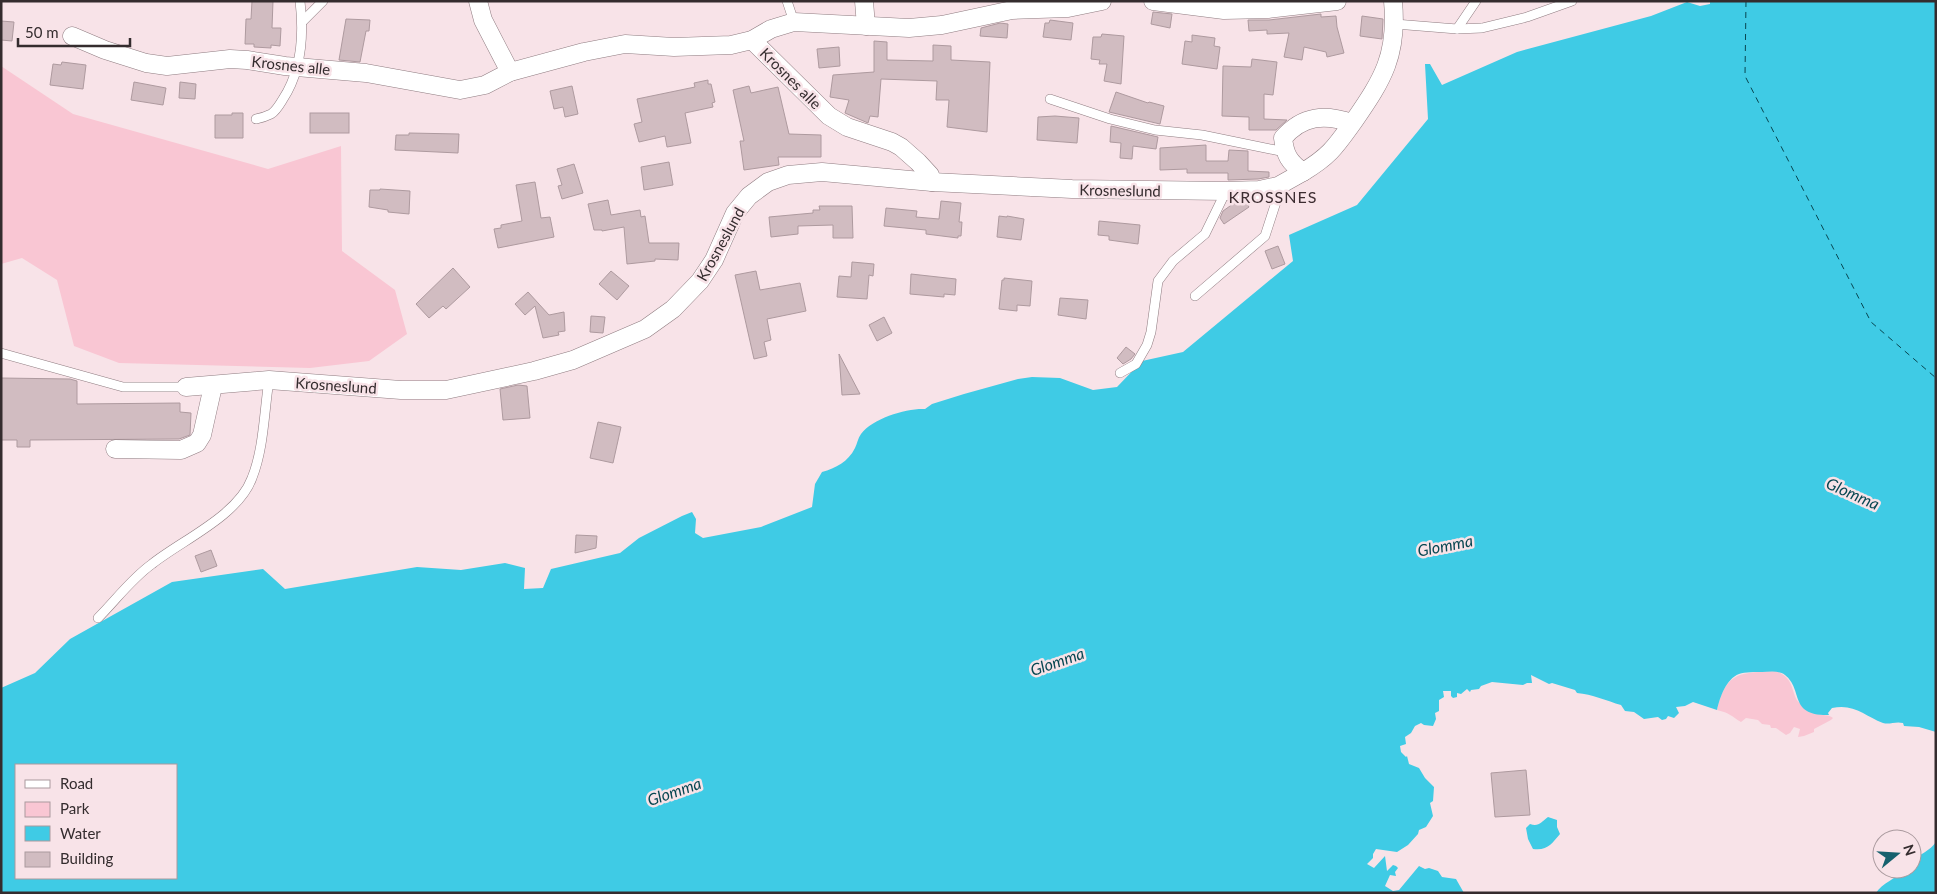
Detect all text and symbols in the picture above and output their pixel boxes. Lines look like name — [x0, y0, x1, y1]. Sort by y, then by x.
scale bar — [18, 15, 130, 47]
text: 50 m — [25, 23, 59, 41]
street label: Krosnes alle — [757, 44, 825, 112]
street label: Krosnes alle — [251, 52, 331, 78]
street label: Krosneslund — [1079, 180, 1161, 200]
district label: KROSSNES — [1229, 187, 1317, 206]
street label: Krosneslund — [692, 204, 748, 284]
street label: Krosneslund — [295, 373, 377, 397]
water label: Glomma — [1824, 473, 1882, 513]
water label: Glomma — [1416, 530, 1474, 560]
water label: Glomma — [1027, 643, 1087, 679]
legend — [15, 764, 178, 879]
water label: Glomma — [644, 773, 704, 809]
text: Road — [60, 774, 93, 792]
text: Park — [60, 799, 90, 817]
text: Water — [60, 824, 101, 842]
north arrow — [1872, 829, 1922, 879]
text: N — [1900, 842, 1920, 858]
text: Building — [60, 849, 113, 867]

